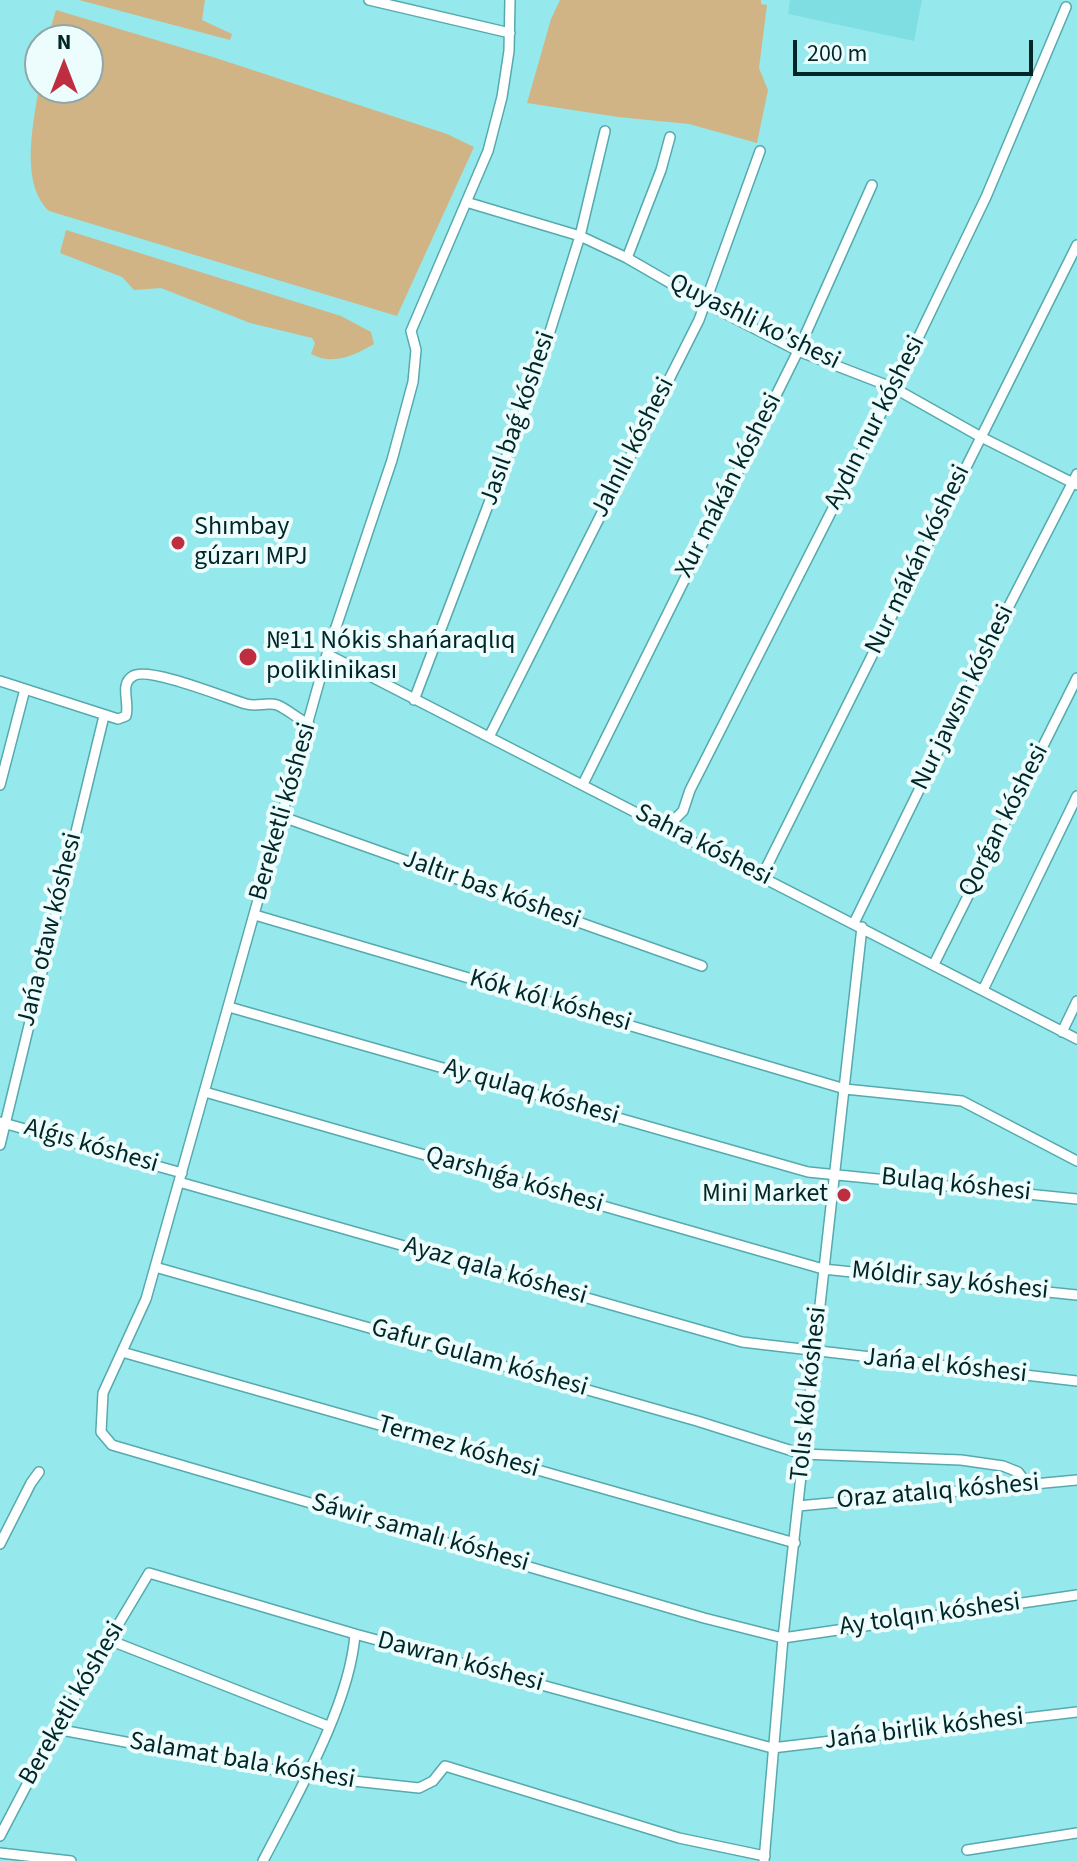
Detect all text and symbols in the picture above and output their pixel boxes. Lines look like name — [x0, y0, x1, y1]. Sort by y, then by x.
north arrow — [24, 24, 104, 104]
scale bar — [797, 24, 1037, 74]
text: N — [57, 26, 71, 58]
text: 200 m — [807, 36, 867, 71]
street label: Quyashli ko'shesi — [663, 268, 845, 378]
street label: Jasıl baǵ kóshesi — [475, 328, 563, 510]
street label: Aydın nur kóshesi — [819, 331, 933, 515]
street label: Jalnılı kóshesi — [585, 373, 683, 523]
street label: Xur mákán kóshesi — [670, 389, 790, 583]
street label: Nur mákán kóshesi — [860, 460, 978, 660]
place label: Shımbay gúzarı MPJ — [194, 512, 308, 574]
marker: Shımbay gúzarı MPJ — [169, 534, 187, 552]
street label: Nur jawsın kóshesi — [906, 600, 1022, 796]
place label: №11 Nókis shańaraqlıq poliklinikası — [266, 626, 515, 688]
marker: №11 Nókis shańaraqlıq poliklinikası — [237, 646, 259, 668]
street label: Bereketli kóshesi — [244, 719, 324, 905]
street label: Qorǵan kóshesi — [953, 740, 1057, 902]
street label: Sahra kóshesi — [629, 798, 777, 894]
street label: Jańa otaw kóshesi — [12, 830, 90, 1030]
street label: Jaltır bas kóshesi — [398, 844, 584, 938]
street label: Kók kól kóshesi — [465, 964, 635, 1040]
street label: Ay qulaq kóshesi — [440, 1053, 622, 1133]
street label: Alǵıs kóshesi — [20, 1113, 162, 1181]
street label: Qarshıǵa kóshesi — [422, 1141, 606, 1221]
street label: Bulaq kóshesi — [880, 1163, 1032, 1209]
place label: Mini Market — [702, 1179, 828, 1211]
marker: Mini Market — [835, 1186, 853, 1204]
street label: Ayaz qala kóshesi — [400, 1231, 590, 1313]
street label: Móldir say kóshesi — [850, 1256, 1050, 1308]
street label: Tolıs kól kóshesi — [785, 1305, 835, 1483]
street label: Gafur Gulam kóshesi — [367, 1313, 591, 1405]
street label: Jańa el kóshesi — [862, 1343, 1028, 1391]
street label: Termez kóshesi — [374, 1410, 542, 1486]
street label: Oraz atalıq kóshesi — [835, 1469, 1041, 1517]
street label: Sáwir samalı kóshesi — [308, 1488, 532, 1580]
street label: Ay tolqın kóshesi — [838, 1588, 1022, 1644]
street label: Bereketli kóshesi — [14, 1617, 132, 1791]
street label: Dawran kóshesi — [374, 1626, 546, 1700]
street label: Jańa birlik kóshesi — [823, 1702, 1025, 1758]
street label: Salamat bala kóshesi — [127, 1727, 357, 1797]

